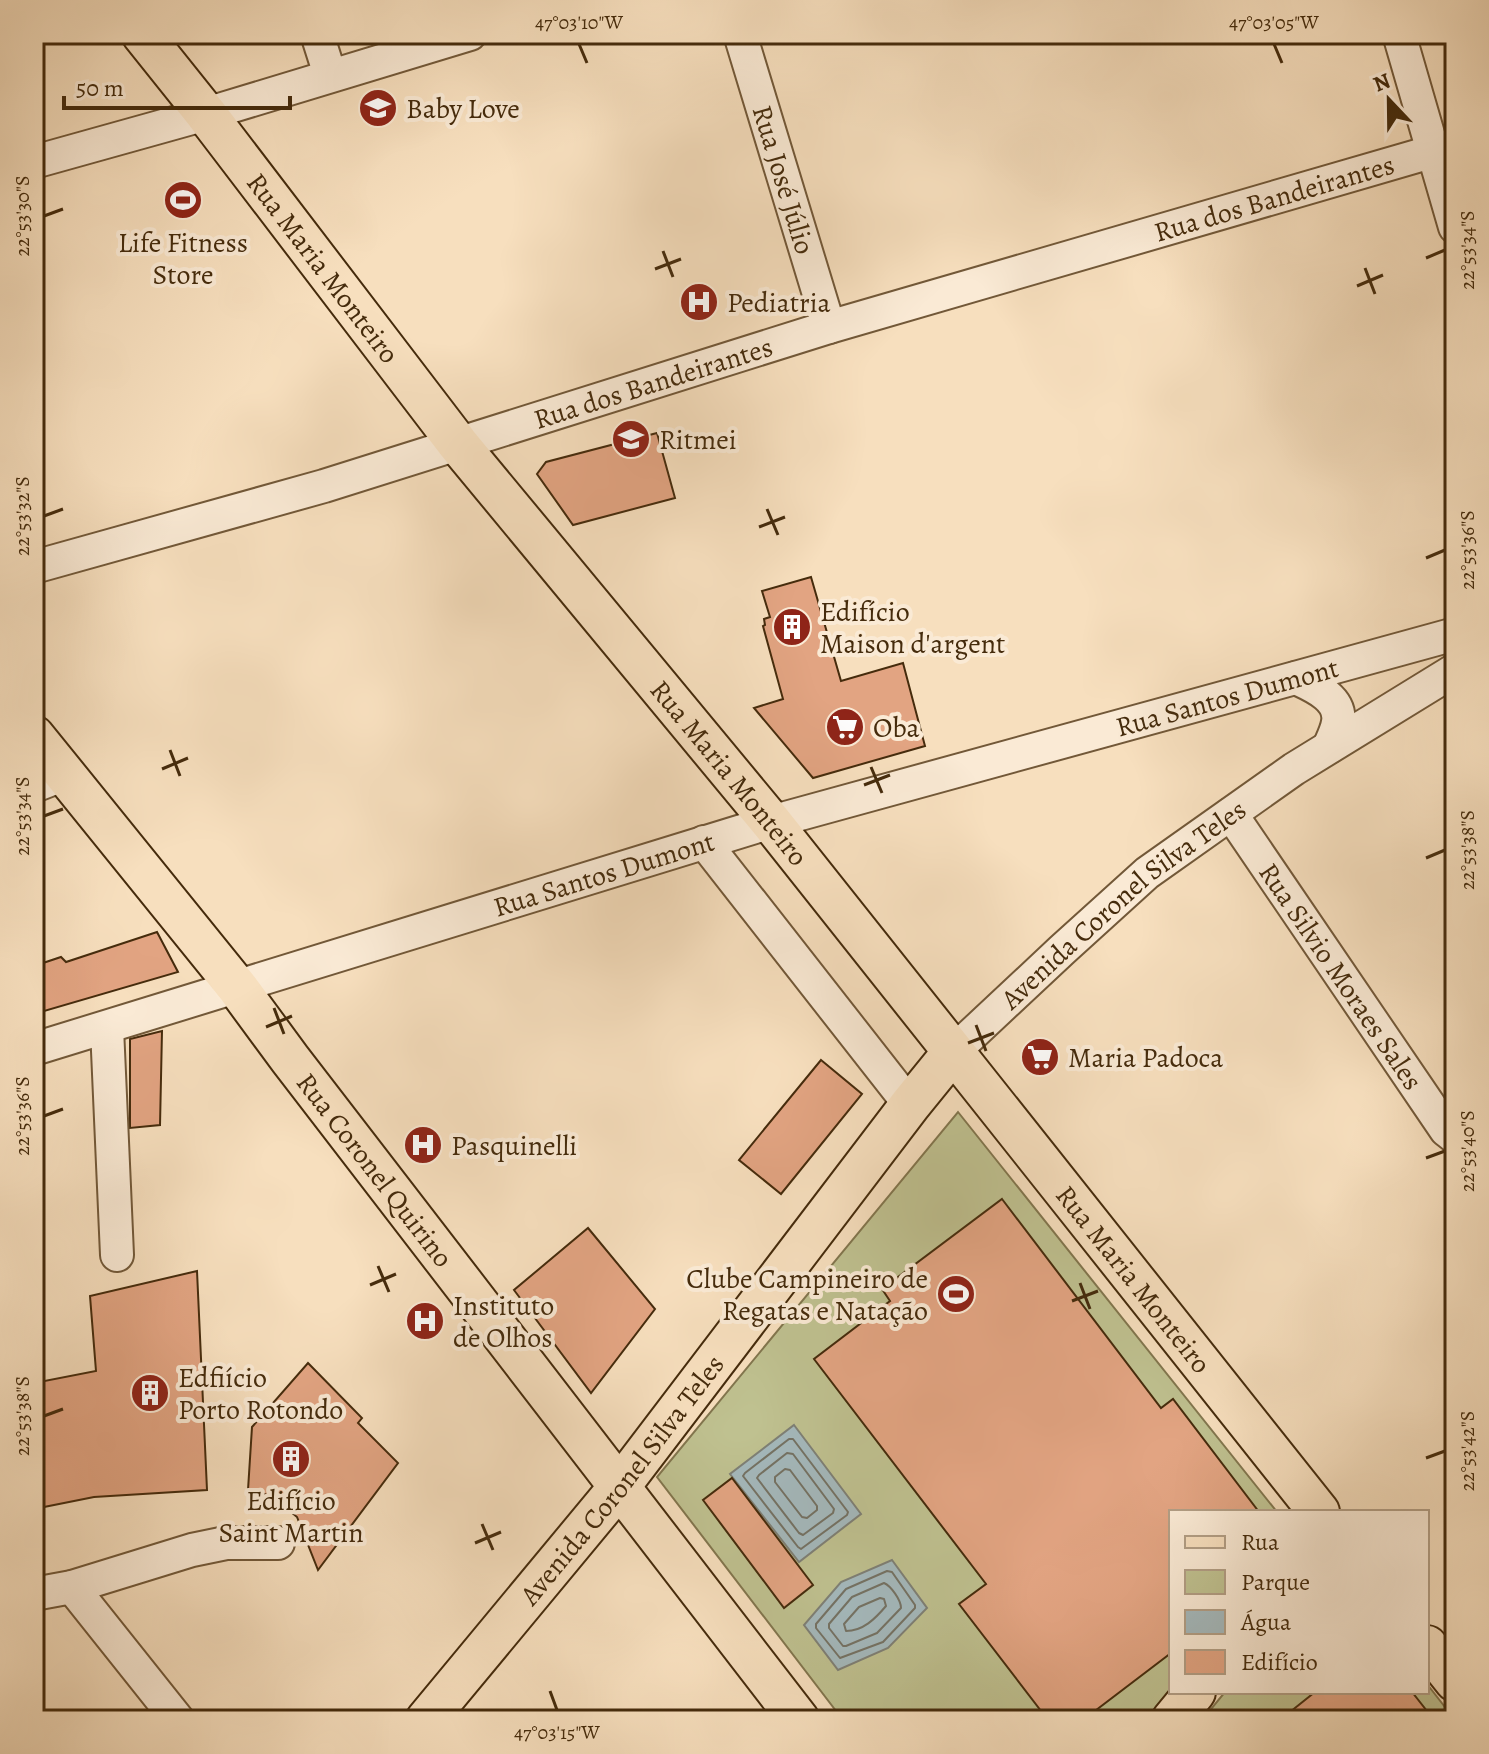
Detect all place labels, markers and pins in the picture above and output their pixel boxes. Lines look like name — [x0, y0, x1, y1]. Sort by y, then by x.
school or university icon: Baby Love — [357, 87, 399, 129]
place label: Baby Love — [406, 90, 520, 128]
sports icon: Life Fitness Store — [162, 179, 204, 221]
place label: Life Fitness Store — [118, 224, 248, 294]
hospital icon: Pediatria — [678, 281, 720, 323]
place label: Pediatria — [727, 284, 831, 322]
school or university icon: Ritmei — [610, 418, 652, 460]
place label: Ritmei — [659, 421, 737, 459]
place label: Edifício Maison d'argent — [820, 593, 1005, 663]
building icon: Edifício Maison d'argent — [771, 606, 813, 648]
supermarket icon: Oba — [824, 706, 866, 748]
place label: Oba — [873, 709, 920, 747]
supermarket icon: Maria Padoca — [1019, 1036, 1061, 1078]
place label: Maria Padoca — [1068, 1039, 1223, 1077]
hospital icon: Pasquinelli — [402, 1124, 444, 1166]
place label: Pasquinelli — [451, 1127, 577, 1165]
place label: Clube Campineiro de Regatas e Natação — [686, 1260, 928, 1330]
sports icon: Clube Campineiro de Regatas e Natação — [935, 1273, 977, 1315]
place label: Instituto de Olhos — [453, 1287, 554, 1357]
hospital icon: Instituto de Olhos — [404, 1300, 446, 1342]
place label: Edfiício Porto Rotondo — [178, 1359, 343, 1429]
building icon: Edfiício Porto Rotondo — [129, 1372, 171, 1414]
building icon: Edifício Saint Martin — [270, 1438, 312, 1480]
place label: Edifício Saint Martin — [218, 1482, 364, 1552]

